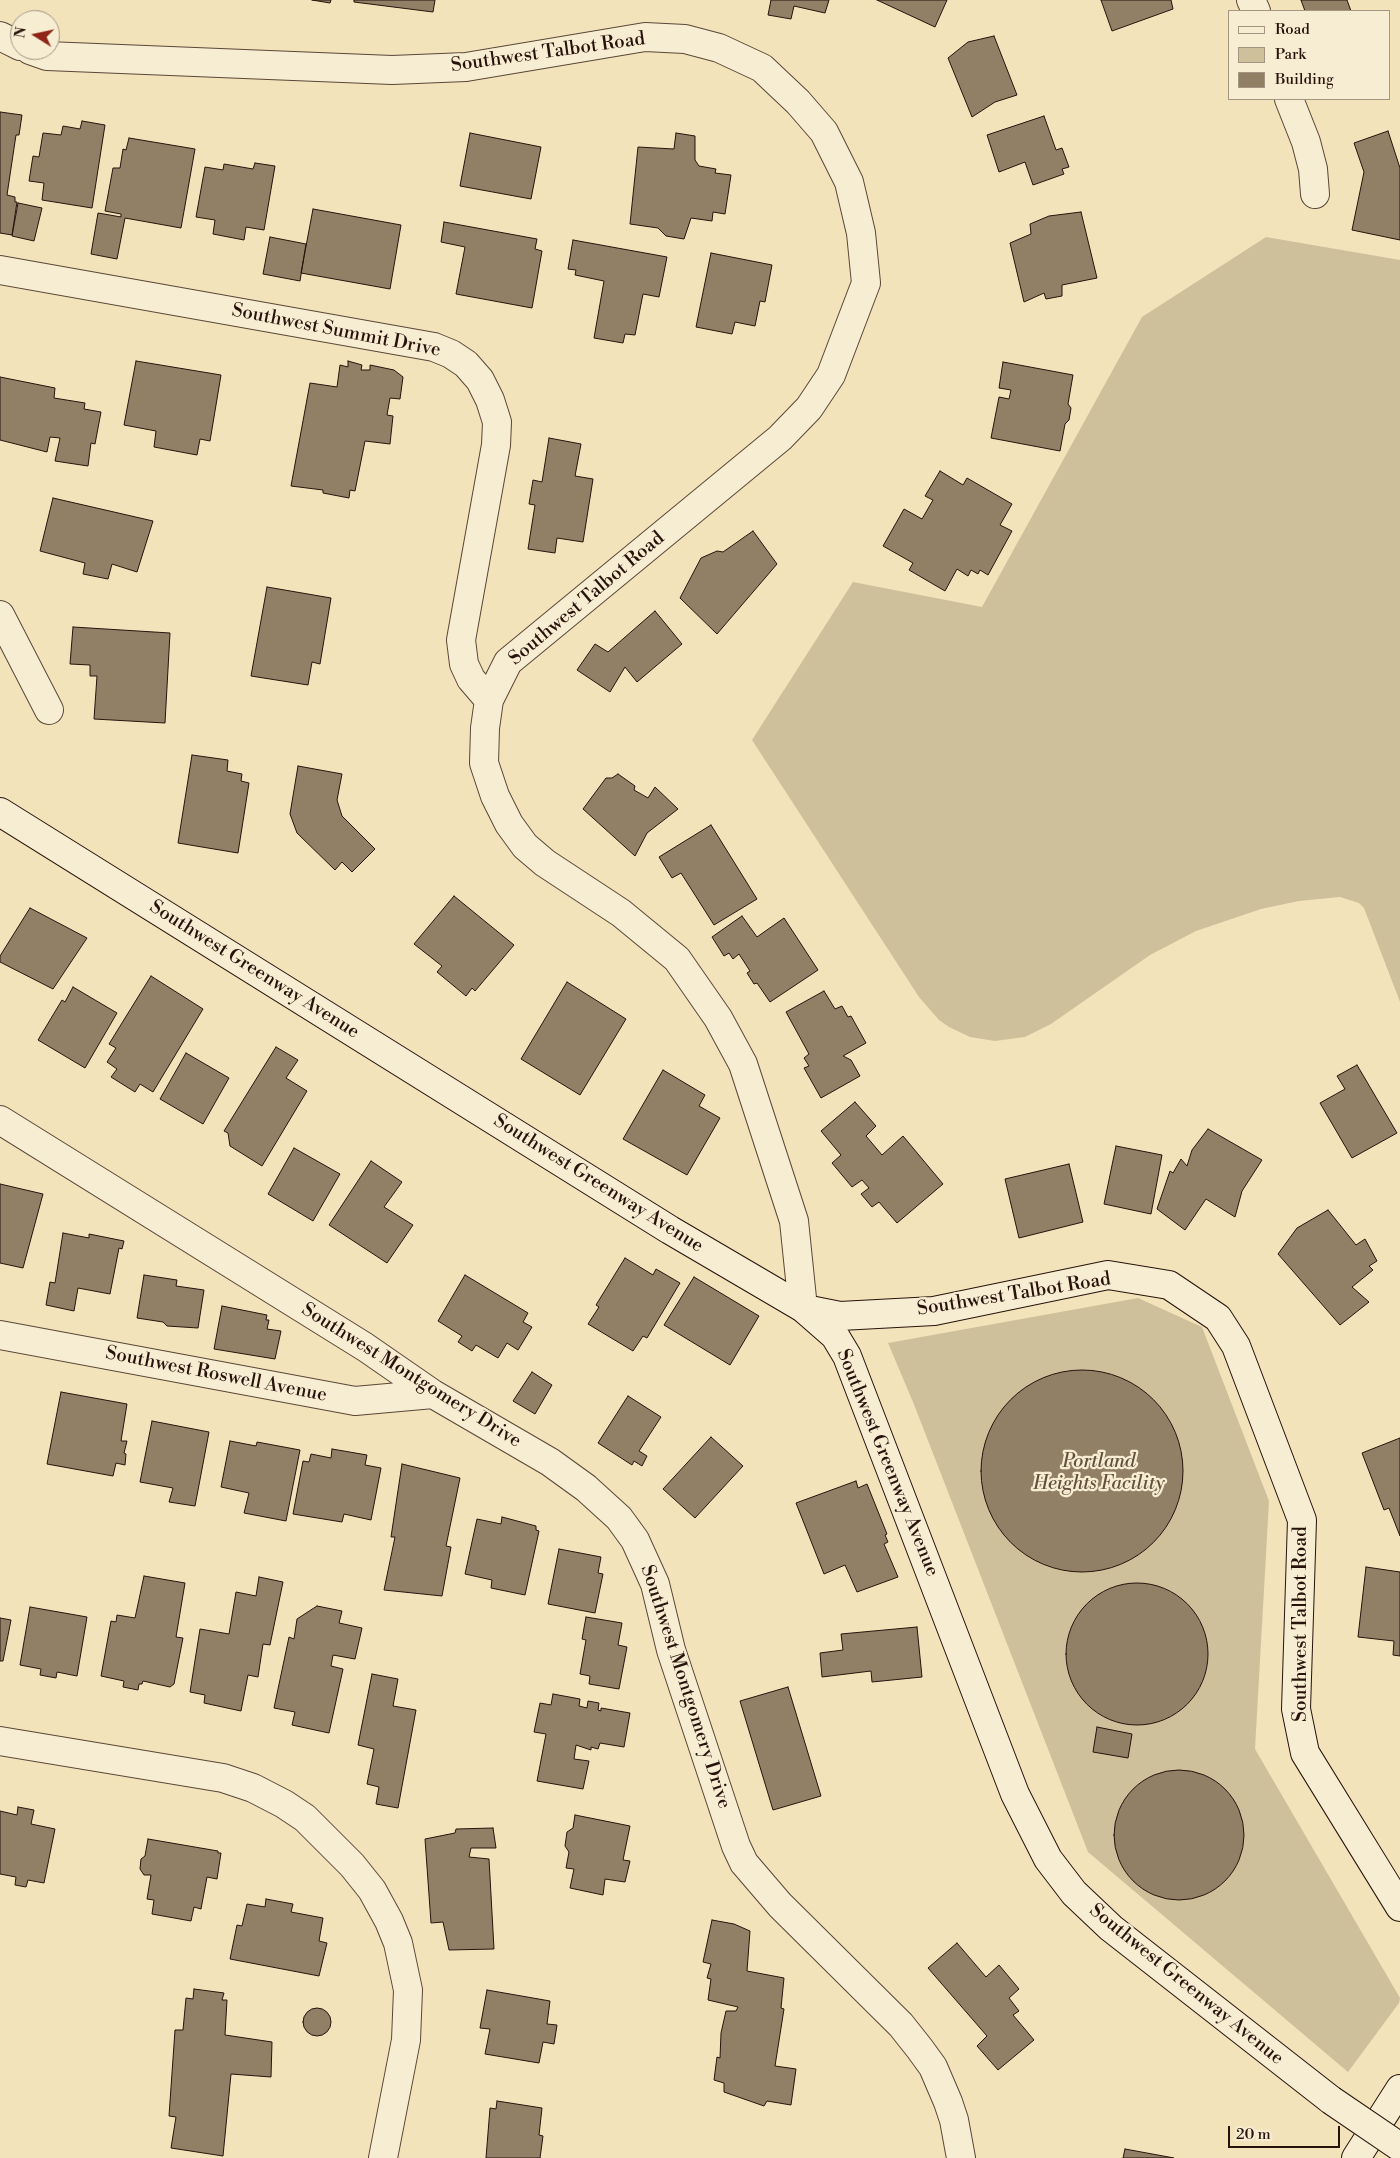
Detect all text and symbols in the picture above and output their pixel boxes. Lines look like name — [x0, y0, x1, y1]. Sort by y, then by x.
north arrow — [10, 10, 60, 60]
legend — [1228, 10, 1390, 100]
text: Road — [1275, 20, 1310, 39]
text: N — [11, 26, 31, 40]
street label: Southwest Talbot Road — [449, 28, 647, 78]
text: Park — [1275, 45, 1306, 64]
text: Building — [1275, 70, 1334, 89]
street label: Southwest Summit Drive — [230, 300, 442, 362]
street label: Southwest Talbot Road — [505, 527, 669, 671]
street label: Southwest Greenway Avenue — [145, 896, 363, 1044]
street label: Southwest Greenway Avenue — [489, 1110, 707, 1258]
street label: Southwest Talbot Road — [916, 1268, 1112, 1322]
street label: Southwest Montgomery Drive — [297, 1299, 525, 1453]
street label: Southwest Roswell Avenue — [103, 1342, 329, 1408]
street label: Southwest Greenway Avenue — [831, 1346, 943, 1580]
park label: Portland Heights Facility — [1033, 1451, 1165, 1495]
street label: Southwest Talbot Road — [1290, 1526, 1312, 1722]
street label: Southwest Montgomery Drive — [635, 1562, 735, 1812]
street label: Southwest Greenway Avenue — [1084, 1900, 1288, 2070]
scale bar — [1230, 2116, 1342, 2148]
text: 20 m — [1236, 2125, 1271, 2144]

